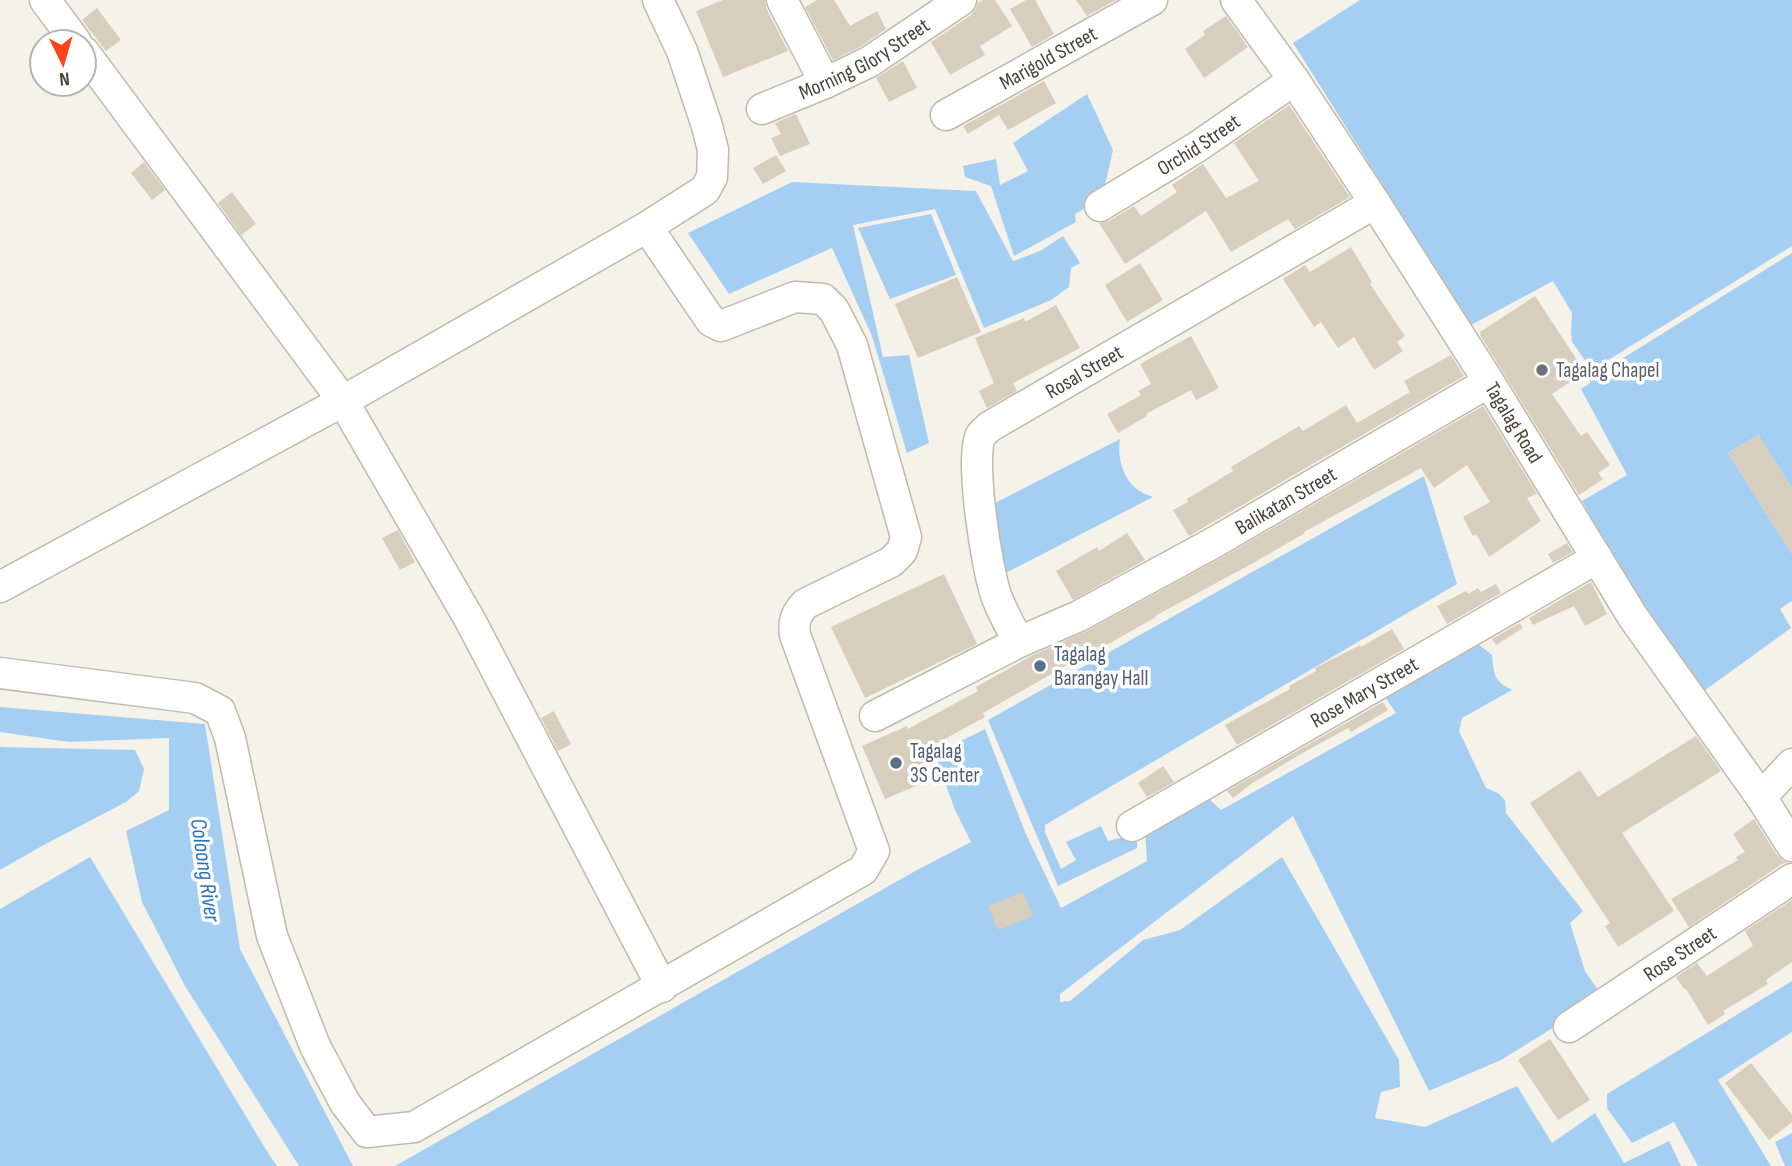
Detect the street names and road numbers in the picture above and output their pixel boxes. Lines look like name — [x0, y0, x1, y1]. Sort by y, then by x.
street label: Morning Glory Street — [795, 12, 934, 105]
street label: Marigold Street — [995, 21, 1101, 95]
street label: Orchid Street — [1153, 109, 1245, 181]
street label: Rosal Street — [1041, 339, 1127, 404]
street label: Tagalag Road — [1480, 378, 1548, 468]
street label: Balikatan Street — [1231, 461, 1341, 540]
street label: Rose Mary Street — [1306, 651, 1422, 733]
street label: Rose Street — [1639, 920, 1721, 987]

